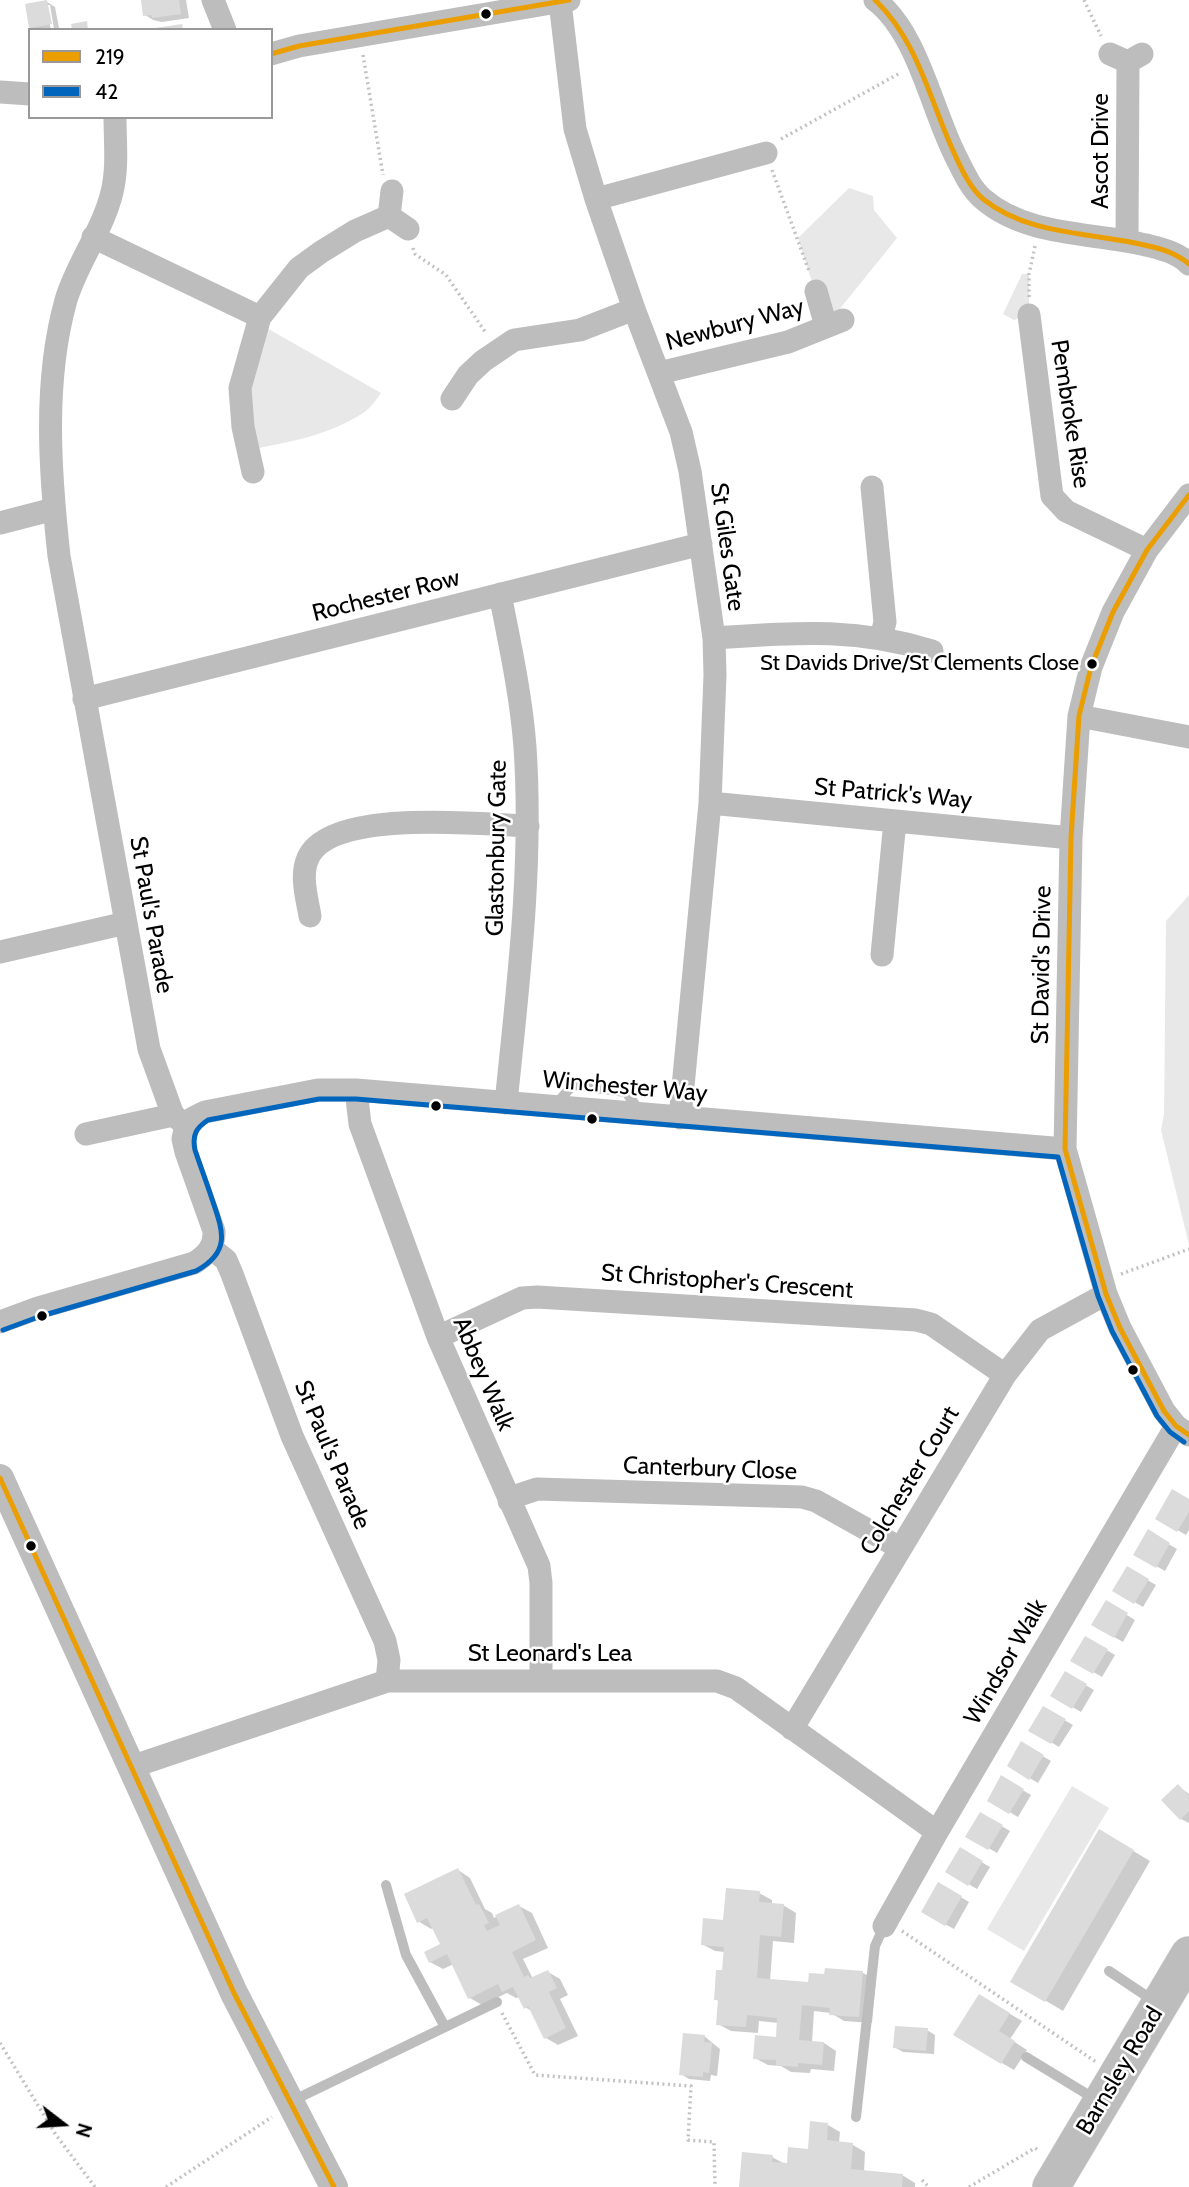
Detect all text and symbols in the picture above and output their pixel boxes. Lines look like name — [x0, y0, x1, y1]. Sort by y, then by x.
unlabelled marker — [479, 7, 493, 21]
legend — [28, 28, 273, 119]
text: 219 — [95, 44, 125, 69]
text: 42 — [95, 79, 118, 104]
street label: Ascot Drive — [1087, 93, 1115, 209]
street label: Newbury Way — [663, 293, 807, 357]
street label: Pembroke Rise — [1044, 338, 1096, 490]
street label: St Giles Gate — [704, 481, 750, 613]
street label: Rochester Row — [309, 564, 463, 628]
place label: St Davids Drive/St Clements Close — [760, 651, 1079, 677]
marker: St Davids Drive/St Clements Close — [1085, 657, 1099, 671]
street label: Glastonbury Gate — [481, 760, 513, 936]
street label: St Patrick's Way — [813, 773, 973, 815]
street label: St Paul's Parade — [123, 834, 179, 996]
street label: St David's Drive — [1026, 885, 1058, 1045]
street label: Winchester Way — [541, 1065, 709, 1109]
unlabelled marker — [429, 1099, 443, 1113]
unlabelled marker — [585, 1112, 599, 1126]
street label: St Christopher's Crescent — [600, 1259, 854, 1305]
unlabelled marker — [35, 1309, 49, 1323]
street label: Abbey Walk — [446, 1313, 520, 1435]
unlabelled marker — [1126, 1363, 1140, 1377]
street label: St Paul's Parade — [288, 1376, 376, 1534]
street label: Colchester Court — [854, 1401, 966, 1561]
street label: Canterbury Close — [622, 1452, 798, 1486]
unlabelled marker — [24, 1539, 38, 1553]
street label: Windsor Walk — [958, 1594, 1054, 1730]
street label: St Leonard's Lea — [468, 1640, 632, 1668]
street label: Barnsley Road — [1071, 2002, 1169, 2140]
north arrow — [28, 2089, 98, 2159]
text: N — [71, 2120, 97, 2140]

